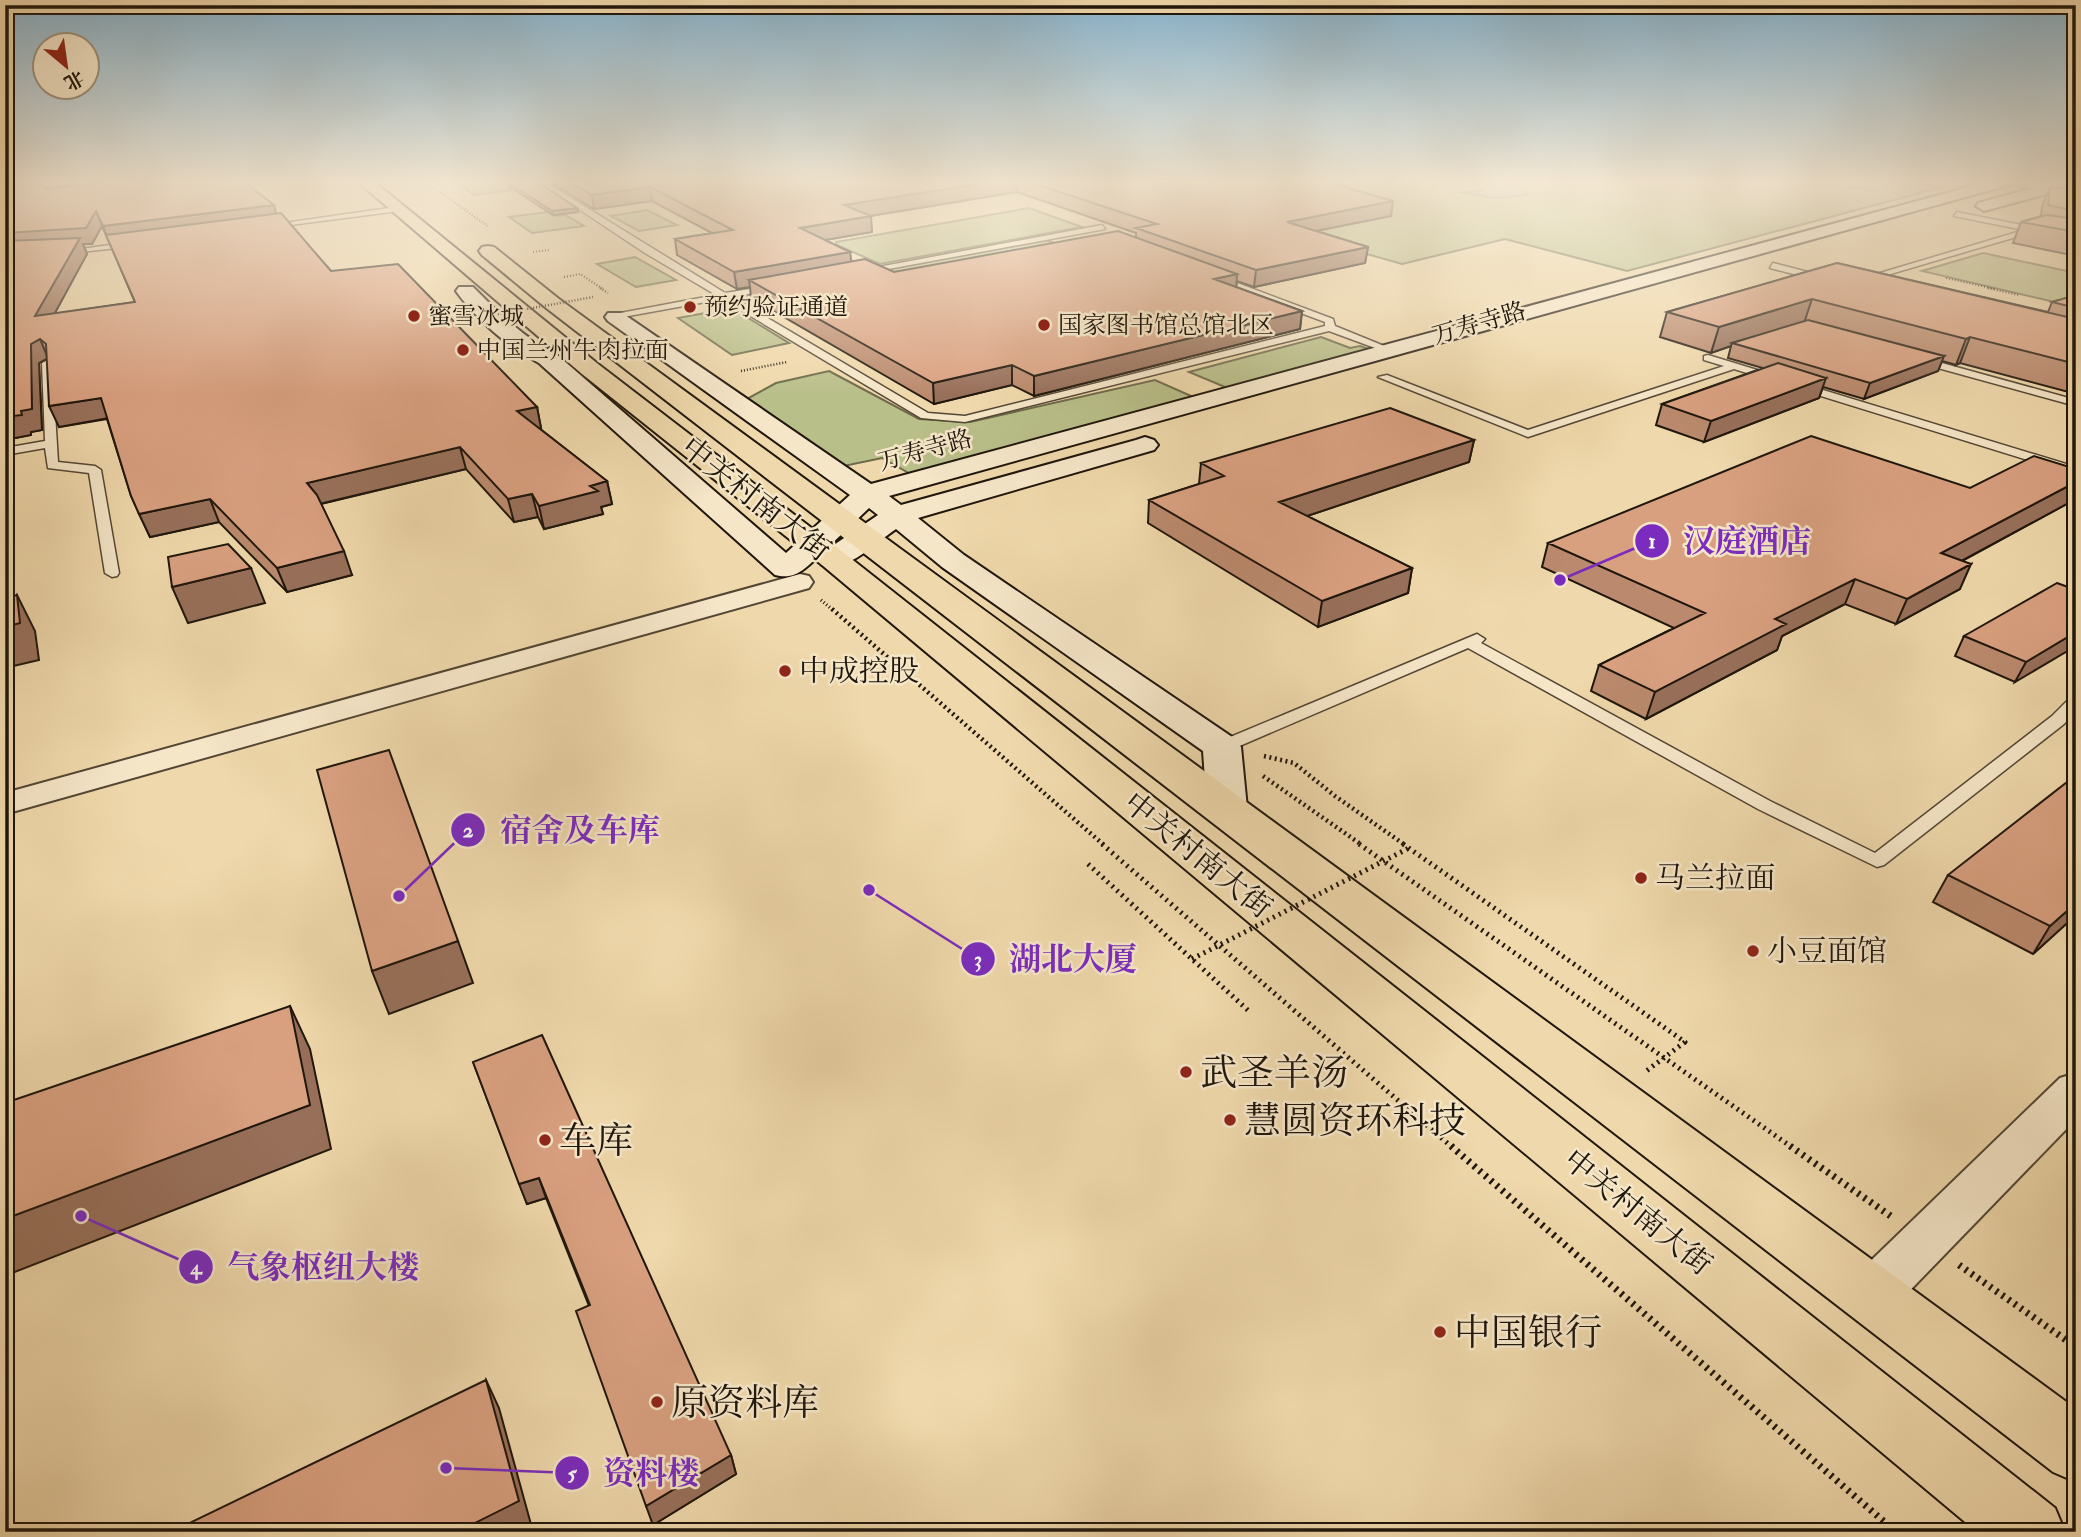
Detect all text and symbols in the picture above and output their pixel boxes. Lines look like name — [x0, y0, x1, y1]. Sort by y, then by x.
north arrow — [32, 32, 102, 102]
text: 北 — [60, 65, 88, 95]
place label: 预约验证通道 — [704, 292, 848, 323]
street label: 万寿寺路 — [1429, 295, 1530, 352]
marker: 预约验证通道 — [682, 299, 698, 315]
place label: 蜜雪冰城 — [428, 301, 524, 332]
marker: 蜜雪冰城 — [406, 308, 422, 324]
place label: 国家图书馆总馆北区 — [1058, 310, 1274, 341]
marker: 国家图书馆总馆北区 — [1036, 317, 1052, 333]
place label: 中国兰州牛肉拉面 — [477, 335, 669, 366]
marker: 中国兰州牛肉拉面 — [455, 342, 471, 358]
street label: 万寿寺路 — [875, 423, 976, 478]
street label: 中关村南大街 — [673, 429, 838, 569]
callout: 汉庭酒店 — [1634, 514, 1825, 567]
text: 汉庭酒店 — [1683, 522, 1811, 562]
text: 1 — [1648, 528, 1656, 555]
place label: 中成控股 — [799, 653, 919, 690]
marker: 中成控股 — [777, 663, 793, 679]
street label: 中关村南大街 — [1116, 784, 1279, 926]
callout: 宿舍及车库 — [451, 804, 674, 857]
text: 宿舍及车库 — [500, 811, 660, 851]
text: 2 — [463, 817, 474, 844]
place label: 马兰拉面 — [1655, 860, 1775, 897]
marker: 马兰拉面 — [1633, 870, 1649, 886]
callout: 湖北大厦 — [960, 932, 1151, 985]
place label: 小豆面馆 — [1767, 933, 1887, 970]
text: 湖北大厦 — [1009, 940, 1137, 980]
marker: 小豆面馆 — [1745, 943, 1761, 959]
text: 3 — [974, 946, 982, 973]
place label: 武圣羊汤 — [1200, 1050, 1348, 1097]
marker: 武圣羊汤 — [1178, 1064, 1194, 1080]
place label: 慧圆资环科技 — [1244, 1098, 1466, 1145]
marker: 慧圆资环科技 — [1222, 1112, 1238, 1128]
place label: 车库 — [559, 1118, 633, 1165]
marker: 车库 — [537, 1132, 553, 1148]
street label: 中关村南大街 — [1556, 1141, 1719, 1283]
callout: 气象枢纽大楼 — [178, 1241, 433, 1294]
text: 气象枢纽大楼 — [227, 1248, 419, 1288]
text: 4 — [189, 1254, 203, 1281]
place label: 中国银行 — [1454, 1310, 1602, 1357]
marker: 中国银行 — [1432, 1324, 1448, 1340]
place label: 原资料库 — [671, 1380, 819, 1427]
marker: 原资料库 — [649, 1394, 665, 1410]
callout: 资料楼 — [554, 1446, 713, 1499]
text: 资料楼 — [603, 1454, 699, 1494]
text: 5 — [567, 1460, 577, 1487]

